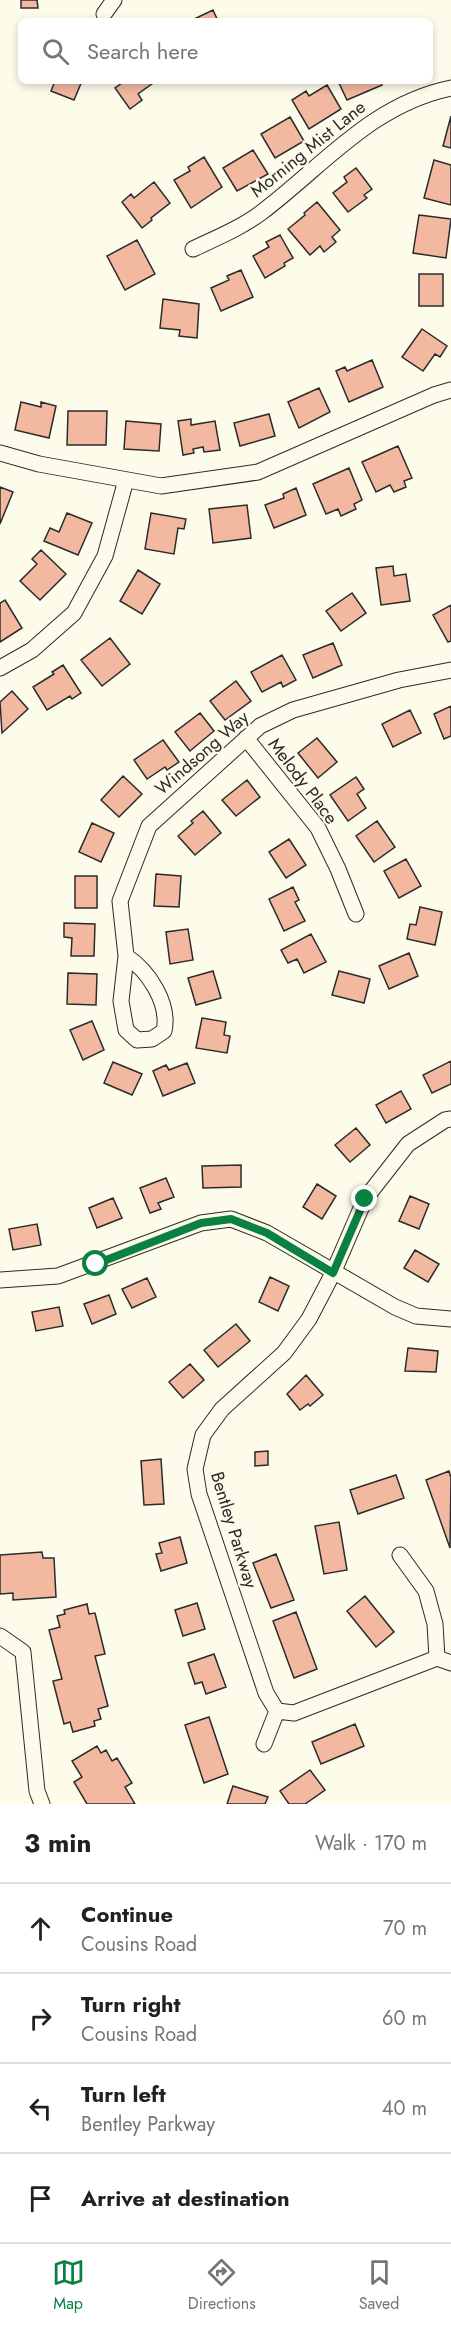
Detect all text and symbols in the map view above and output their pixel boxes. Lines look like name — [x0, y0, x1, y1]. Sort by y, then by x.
search box — [18, 18, 433, 84]
icon: search — [39, 35, 72, 68]
text: Search here — [87, 35, 198, 67]
street label: Morning Mist Lane — [245, 94, 371, 204]
street label: Windsong Way — [149, 705, 255, 801]
street label: Melody Place — [262, 732, 344, 830]
route end — [351, 1185, 377, 1211]
route start — [82, 1250, 108, 1276]
street label: Bentley Parkway — [204, 1469, 264, 1592]
text: 3 min — [24, 1824, 91, 1862]
text: Walk · 170 m — [315, 1829, 427, 1858]
text: Continue — [81, 1898, 173, 1930]
icon: ahead — [24, 1912, 57, 1945]
text: 70 m — [383, 1914, 427, 1943]
text: Cousins Road — [81, 1930, 197, 1959]
text: Turn right — [81, 1988, 181, 2020]
icon: right — [24, 2002, 57, 2035]
text: 60 m — [382, 2004, 427, 2033]
text: Cousins Road — [81, 2020, 197, 2049]
text: Turn left — [81, 2078, 166, 2110]
icon: left — [24, 2092, 57, 2125]
text: 40 m — [382, 2094, 427, 2123]
text: Bentley Parkway — [81, 2110, 215, 2139]
icon: arrive — [24, 2182, 57, 2215]
text: Arrive at destination — [81, 2182, 290, 2214]
tab: Map — [52, 2256, 85, 2315]
tab: Directions — [188, 2256, 256, 2315]
tab: Saved — [359, 2256, 399, 2315]

